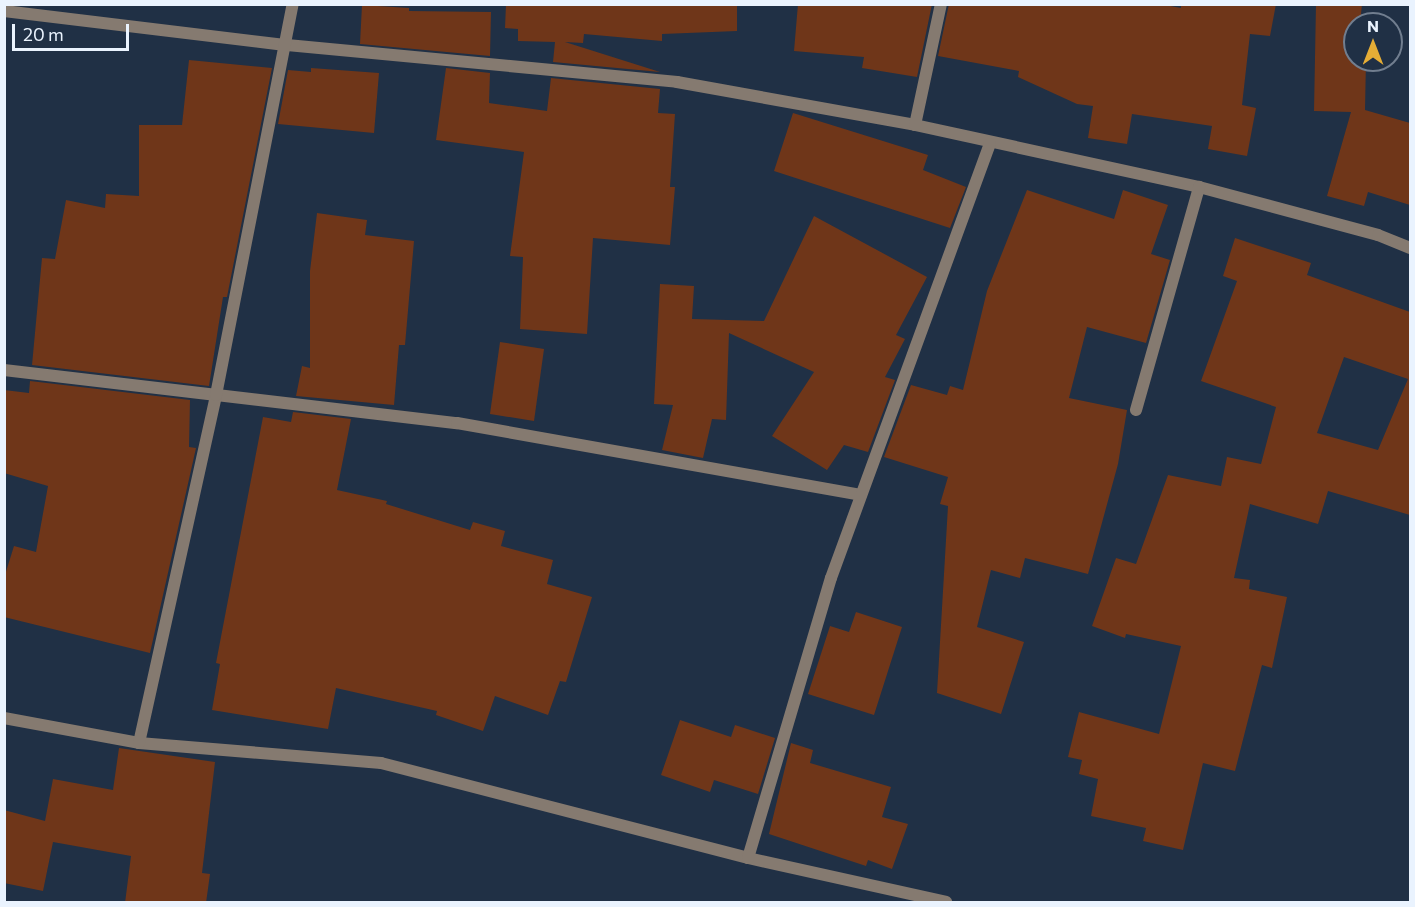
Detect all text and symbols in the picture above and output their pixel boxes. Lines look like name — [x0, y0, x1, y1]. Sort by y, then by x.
scale bar — [15, 12, 132, 50]
north arrow — [1343, 12, 1403, 72]
text: N — [1367, 16, 1379, 35]
text: 20 m — [23, 23, 64, 45]

